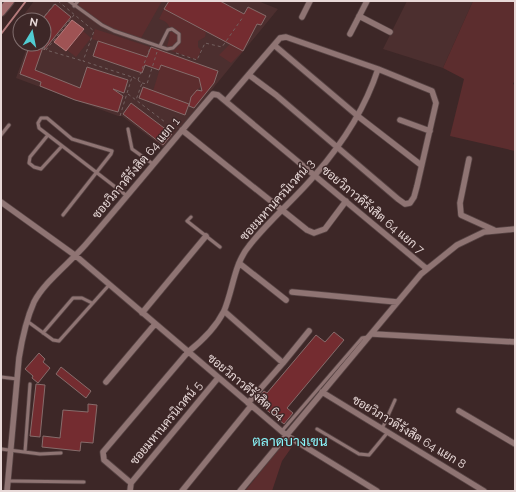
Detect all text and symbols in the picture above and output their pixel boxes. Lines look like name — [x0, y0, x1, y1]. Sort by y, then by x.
north arrow — [12, 12, 52, 52]
text: N — [28, 16, 39, 30]
street label: ซอยวิภาวดีรังสิต 64 แยก 1 — [89, 114, 183, 222]
street label: ซอยมหานครนิเวศน์ 3 — [236, 156, 317, 244]
street label: ซอยวิภาวดีรังสิต 64 แยก 7 — [319, 162, 428, 257]
street label: ซอยวิภาวดีรังสิต 64 — [205, 350, 288, 424]
street label: ซอยมหานครนิเวศน์ 5 — [126, 377, 205, 468]
street label: ซอยวิภาวดีรังสิต 64 แยก 8 — [350, 392, 469, 472]
district label: ตลาดบางเขน — [252, 433, 328, 449]

